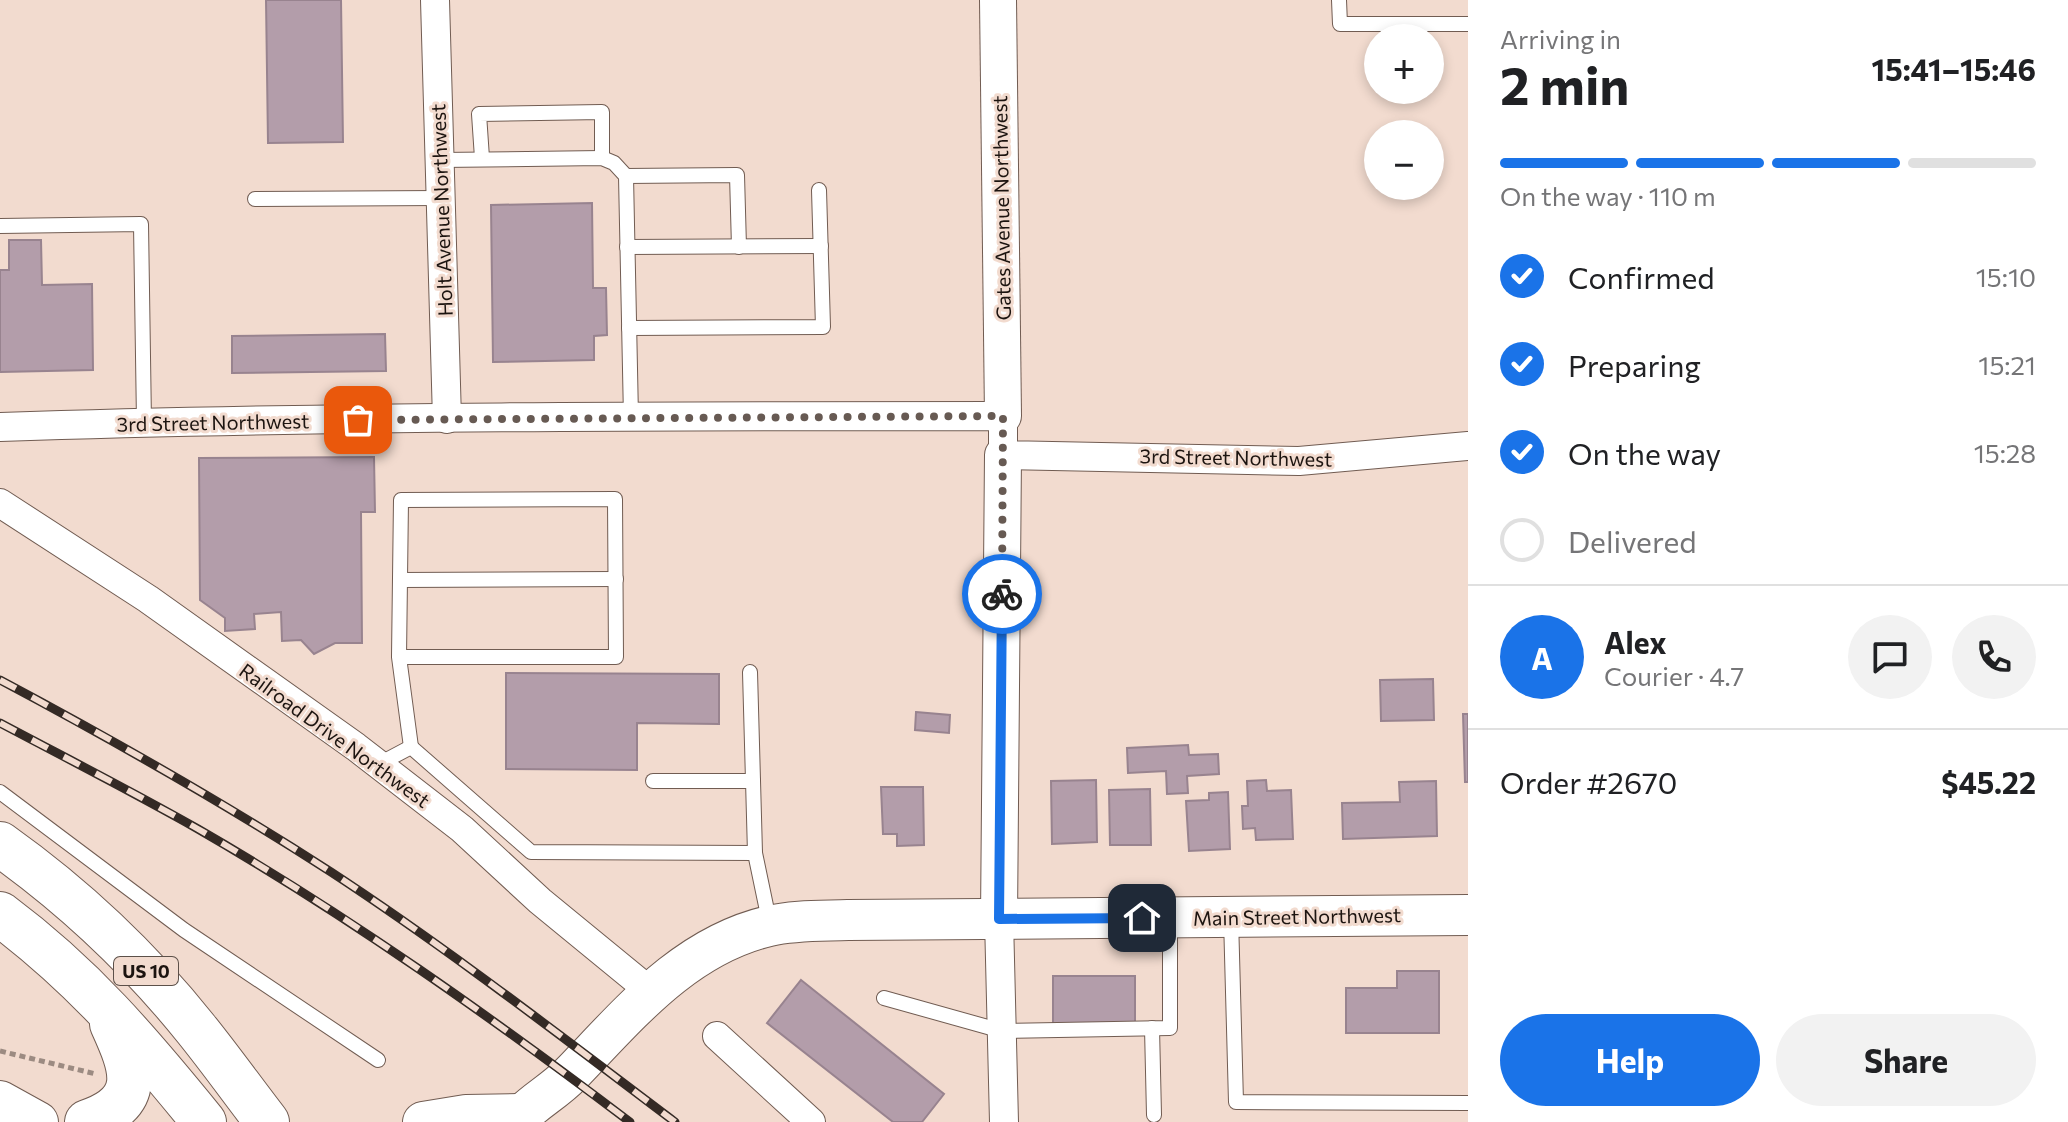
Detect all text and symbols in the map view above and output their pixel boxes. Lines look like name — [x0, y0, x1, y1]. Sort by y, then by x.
text: Arriving in — [1500, 23, 1621, 54]
map controls — [1364, 24, 1444, 200]
button: + — [1364, 24, 1444, 104]
text: 15:41–15:46 — [1872, 50, 2036, 87]
text: 2 min — [1500, 52, 1629, 116]
street label: Gates Avenue Northwest — [987, 95, 1015, 321]
street label: Holt Avenue Northwest — [425, 103, 457, 317]
button: − — [1364, 120, 1444, 200]
text: On the way · 110 m — [1500, 180, 1716, 211]
icon: check — [1500, 254, 1544, 298]
text: Confirmed — [1568, 258, 1715, 295]
text: 15:10 — [1976, 261, 2036, 292]
icon: check — [1500, 342, 1544, 386]
text: Preparing — [1568, 346, 1701, 383]
text: 15:21 — [1978, 349, 2036, 380]
pin — [324, 386, 392, 454]
icon: bag — [336, 398, 380, 442]
street label: 3rd Street Northwest — [116, 408, 310, 436]
icon: check — [1500, 430, 1544, 474]
text: On the way — [1568, 434, 1721, 471]
text: 15:28 — [1974, 437, 2036, 468]
street label: 3rd Street Northwest — [1139, 443, 1333, 471]
text: Delivered — [1568, 522, 1697, 559]
courier — [962, 554, 1042, 634]
icon: bike — [980, 572, 1024, 616]
button: chat — [1848, 615, 1932, 699]
button: phone — [1952, 615, 2036, 699]
text: Alex — [1604, 623, 1667, 660]
text: A — [1531, 639, 1553, 676]
street label: Railroad Drive Northwest — [235, 658, 435, 812]
text: Courier · 4.7 — [1604, 660, 1744, 691]
text: Order #2670 — [1500, 763, 1677, 800]
text: $45.22 — [1941, 763, 2036, 800]
pin — [1108, 884, 1176, 952]
icon: home — [1120, 896, 1164, 940]
street label: Main Street Northwest — [1193, 902, 1401, 930]
road number: US 10 — [114, 957, 178, 985]
button: Help — [1500, 1014, 1760, 1106]
button: Share — [1776, 1014, 2036, 1106]

